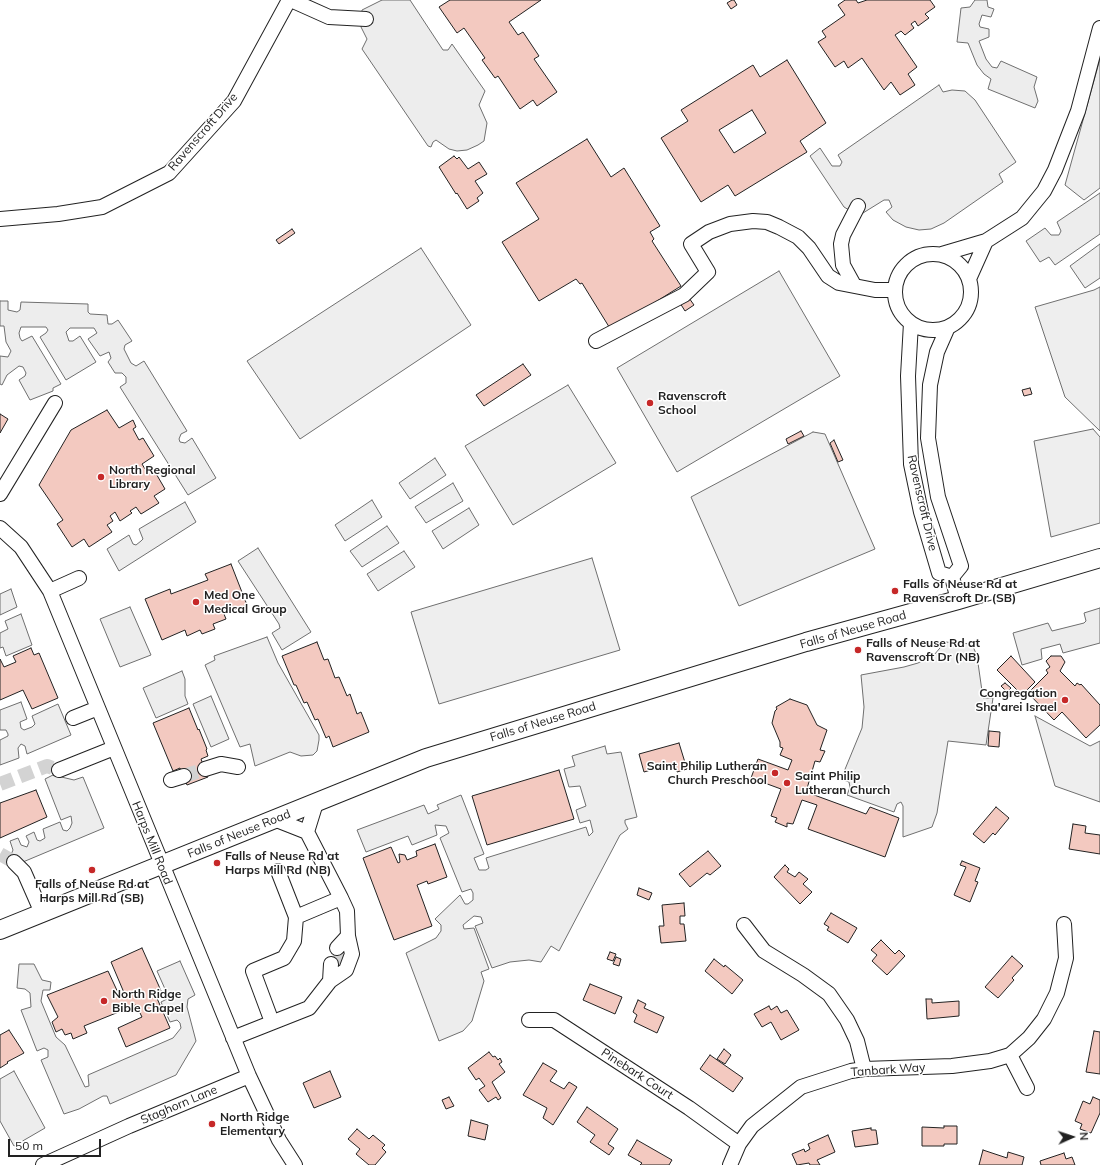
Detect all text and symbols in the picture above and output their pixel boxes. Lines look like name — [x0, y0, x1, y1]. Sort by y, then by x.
street label: Ravenscroft Drive — [165, 90, 241, 174]
place label: Ravenscroft School — [658, 389, 726, 417]
marker: Ravenscroft School — [645, 398, 655, 408]
street label: Ravenscroft Drive — [904, 453, 940, 553]
place label: North Regional Library — [109, 463, 196, 491]
marker: North Regional Library — [96, 472, 106, 482]
place label: Falls of Neuse Rd at Ravenscroft Dr (SB) — [903, 577, 1017, 605]
marker: Falls of Neuse Rd at Ravenscroft Dr (SB) — [890, 586, 900, 596]
place label: Med One Medical Group — [204, 588, 287, 616]
marker: Med One Medical Group — [191, 597, 201, 607]
street label: Falls of Neuse Road — [798, 608, 908, 652]
place label: Falls of Neuse Rd at Ravenscroft Dr (NB) — [866, 636, 981, 664]
marker: Falls of Neuse Rd at Ravenscroft Dr (NB) — [853, 645, 863, 655]
place label: Congregation Sha'arei Israel — [975, 686, 1057, 714]
marker: Congregation Sha'arei Israel — [1060, 695, 1070, 705]
street label: Falls of Neuse Road — [488, 699, 598, 745]
place label: Saint Philip Lutheran Church Preschool — [647, 759, 767, 787]
marker: Saint Philip Lutheran Church Preschool — [770, 768, 780, 778]
place label: Saint Philip Lutheran Church — [795, 769, 890, 797]
marker: Saint Philip Lutheran Church — [782, 778, 792, 788]
street label: Harps Mill Road — [129, 799, 175, 887]
street label: Falls of Neuse Road — [185, 807, 293, 861]
place label: Falls of Neuse Rd at Harps Mill Rd (NB) — [225, 849, 339, 877]
marker: Falls of Neuse Rd at Harps Mill Rd (NB) — [212, 858, 222, 868]
marker: Falls of Neuse Rd at Harps Mill Rd (SB) — [87, 865, 97, 875]
place label: Falls of Neuse Rd at Harps Mill Rd (SB) — [35, 877, 149, 905]
place label: North Ridge Bible Chapel — [112, 987, 184, 1015]
marker: North Ridge Bible Chapel — [99, 996, 109, 1006]
street label: Pinebark Court — [598, 1045, 676, 1103]
street label: Tanbark Way — [850, 1060, 926, 1080]
street label: Staghorn Lane — [139, 1082, 219, 1128]
place label: North Ridge Elementary — [220, 1110, 289, 1138]
north arrow — [1052, 1117, 1092, 1157]
marker: North Ridge Elementary — [207, 1119, 217, 1129]
scale bar — [10, 1131, 103, 1157]
text: N — [1077, 1132, 1091, 1141]
text: 50 m — [15, 1138, 43, 1153]

